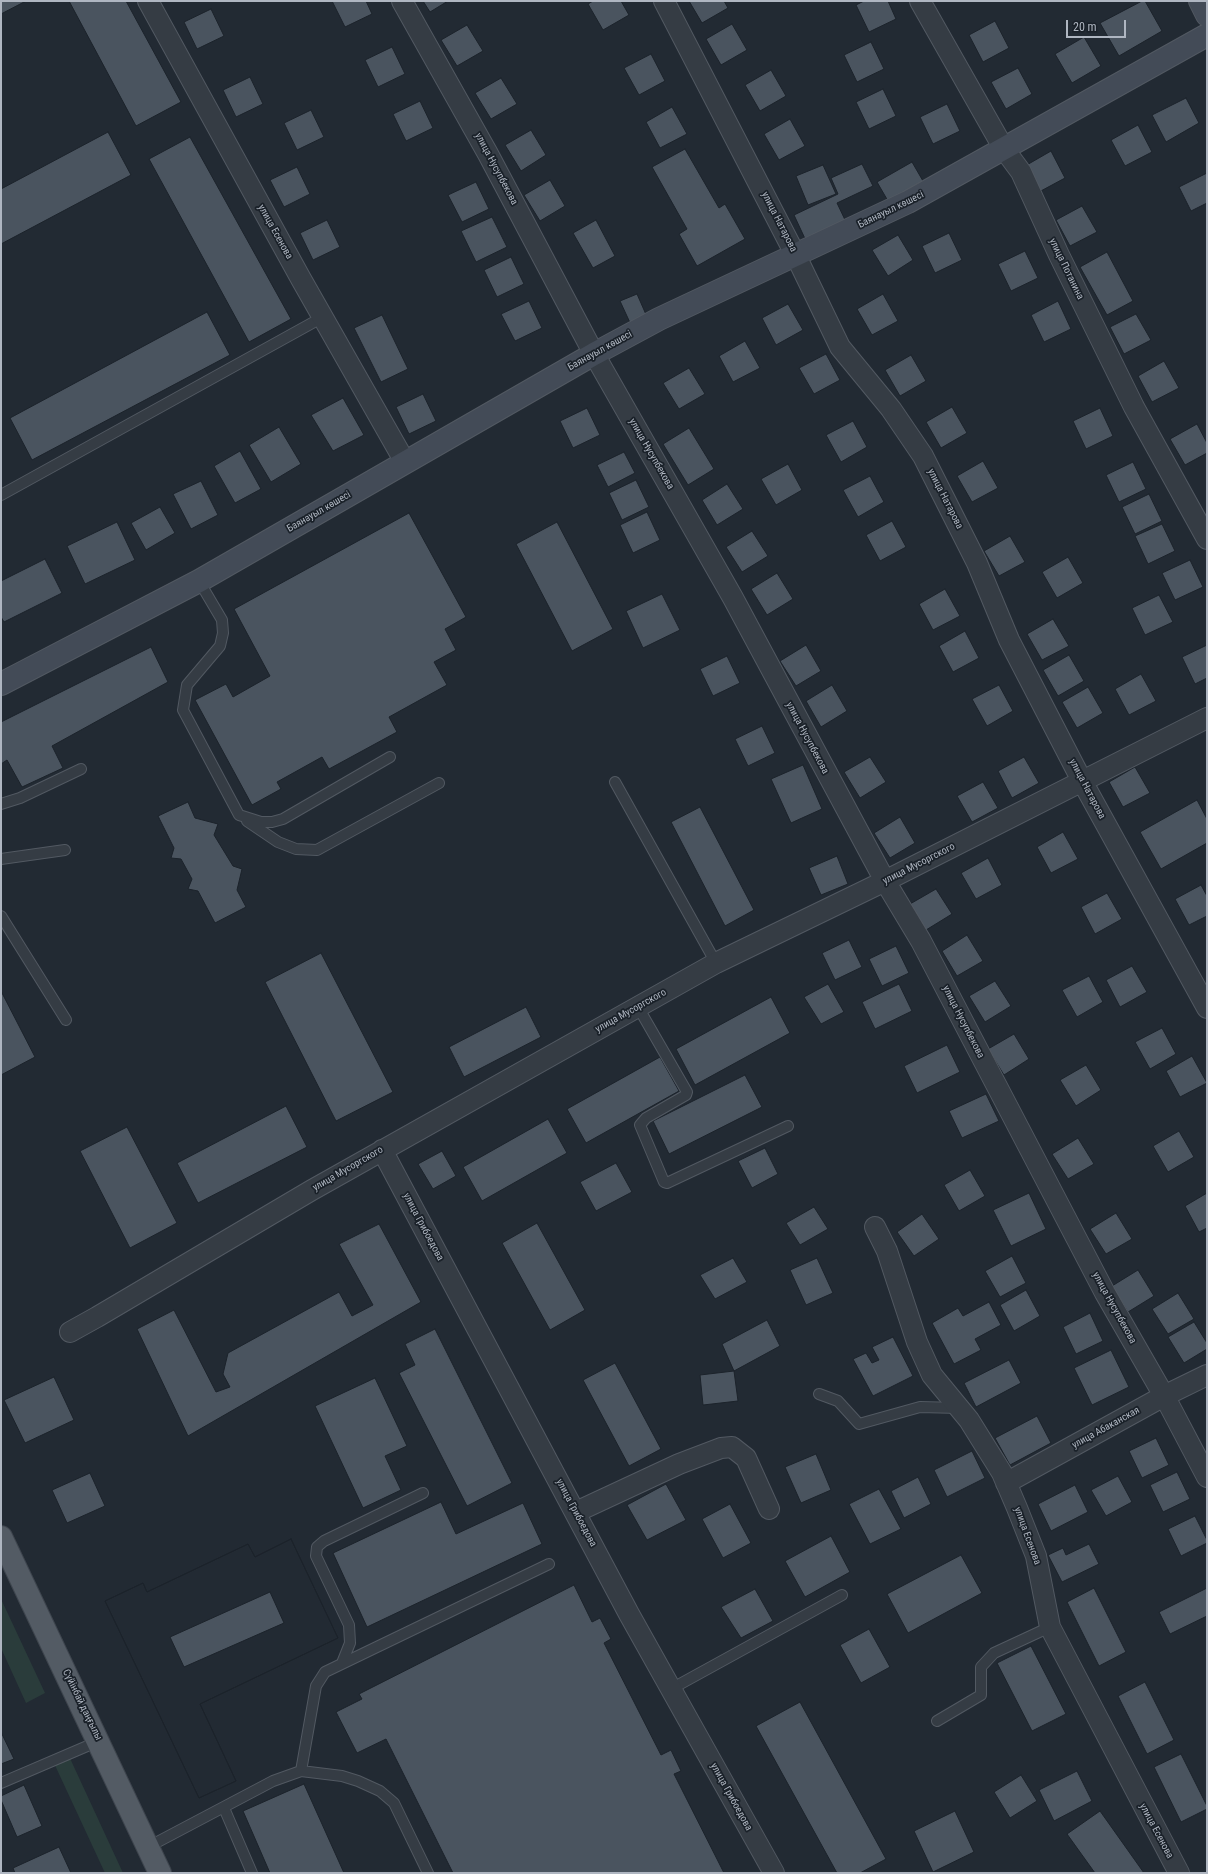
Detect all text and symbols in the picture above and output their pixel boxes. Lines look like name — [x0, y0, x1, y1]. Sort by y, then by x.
scale bar — [1068, 12, 1128, 38]
text: 20 m — [1073, 20, 1097, 34]
street label: улица Нусупбекова — [472, 131, 520, 207]
street label: Баянауыл көшесі — [856, 189, 926, 231]
street label: улица Натарова — [759, 190, 799, 254]
street label: улица Есенова — [255, 203, 295, 261]
street label: улица Потанина — [1046, 236, 1086, 302]
street label: Баянауыл көшесі — [566, 328, 634, 374]
street label: улица Нусупбекова — [626, 416, 676, 492]
street label: улица Натарова — [925, 467, 965, 531]
street label: Баянауыл көшесі — [285, 489, 353, 535]
street label: улица Нусупбекова — [783, 700, 831, 776]
street label: улица Натарова — [1066, 757, 1108, 821]
street label: улица Мусоргского — [881, 841, 957, 887]
street label: улица Нусупбекова — [940, 984, 986, 1060]
street label: улица Мусоргского — [593, 987, 669, 1035]
street label: улица Мусоргского — [311, 1144, 385, 1194]
street label: улица Грибоедова — [400, 1191, 446, 1263]
street label: улица Нусупбекова — [1089, 1270, 1139, 1346]
street label: улица Абаканская — [1070, 1404, 1142, 1452]
street label: улица Грибоедова — [553, 1477, 599, 1549]
street label: улица Есенова — [1011, 1505, 1043, 1567]
street label: Сүйінбай даңғылы — [60, 1667, 104, 1743]
street label: улица Грибоедова — [708, 1761, 754, 1833]
street label: улица Есенова — [1136, 1801, 1176, 1861]

